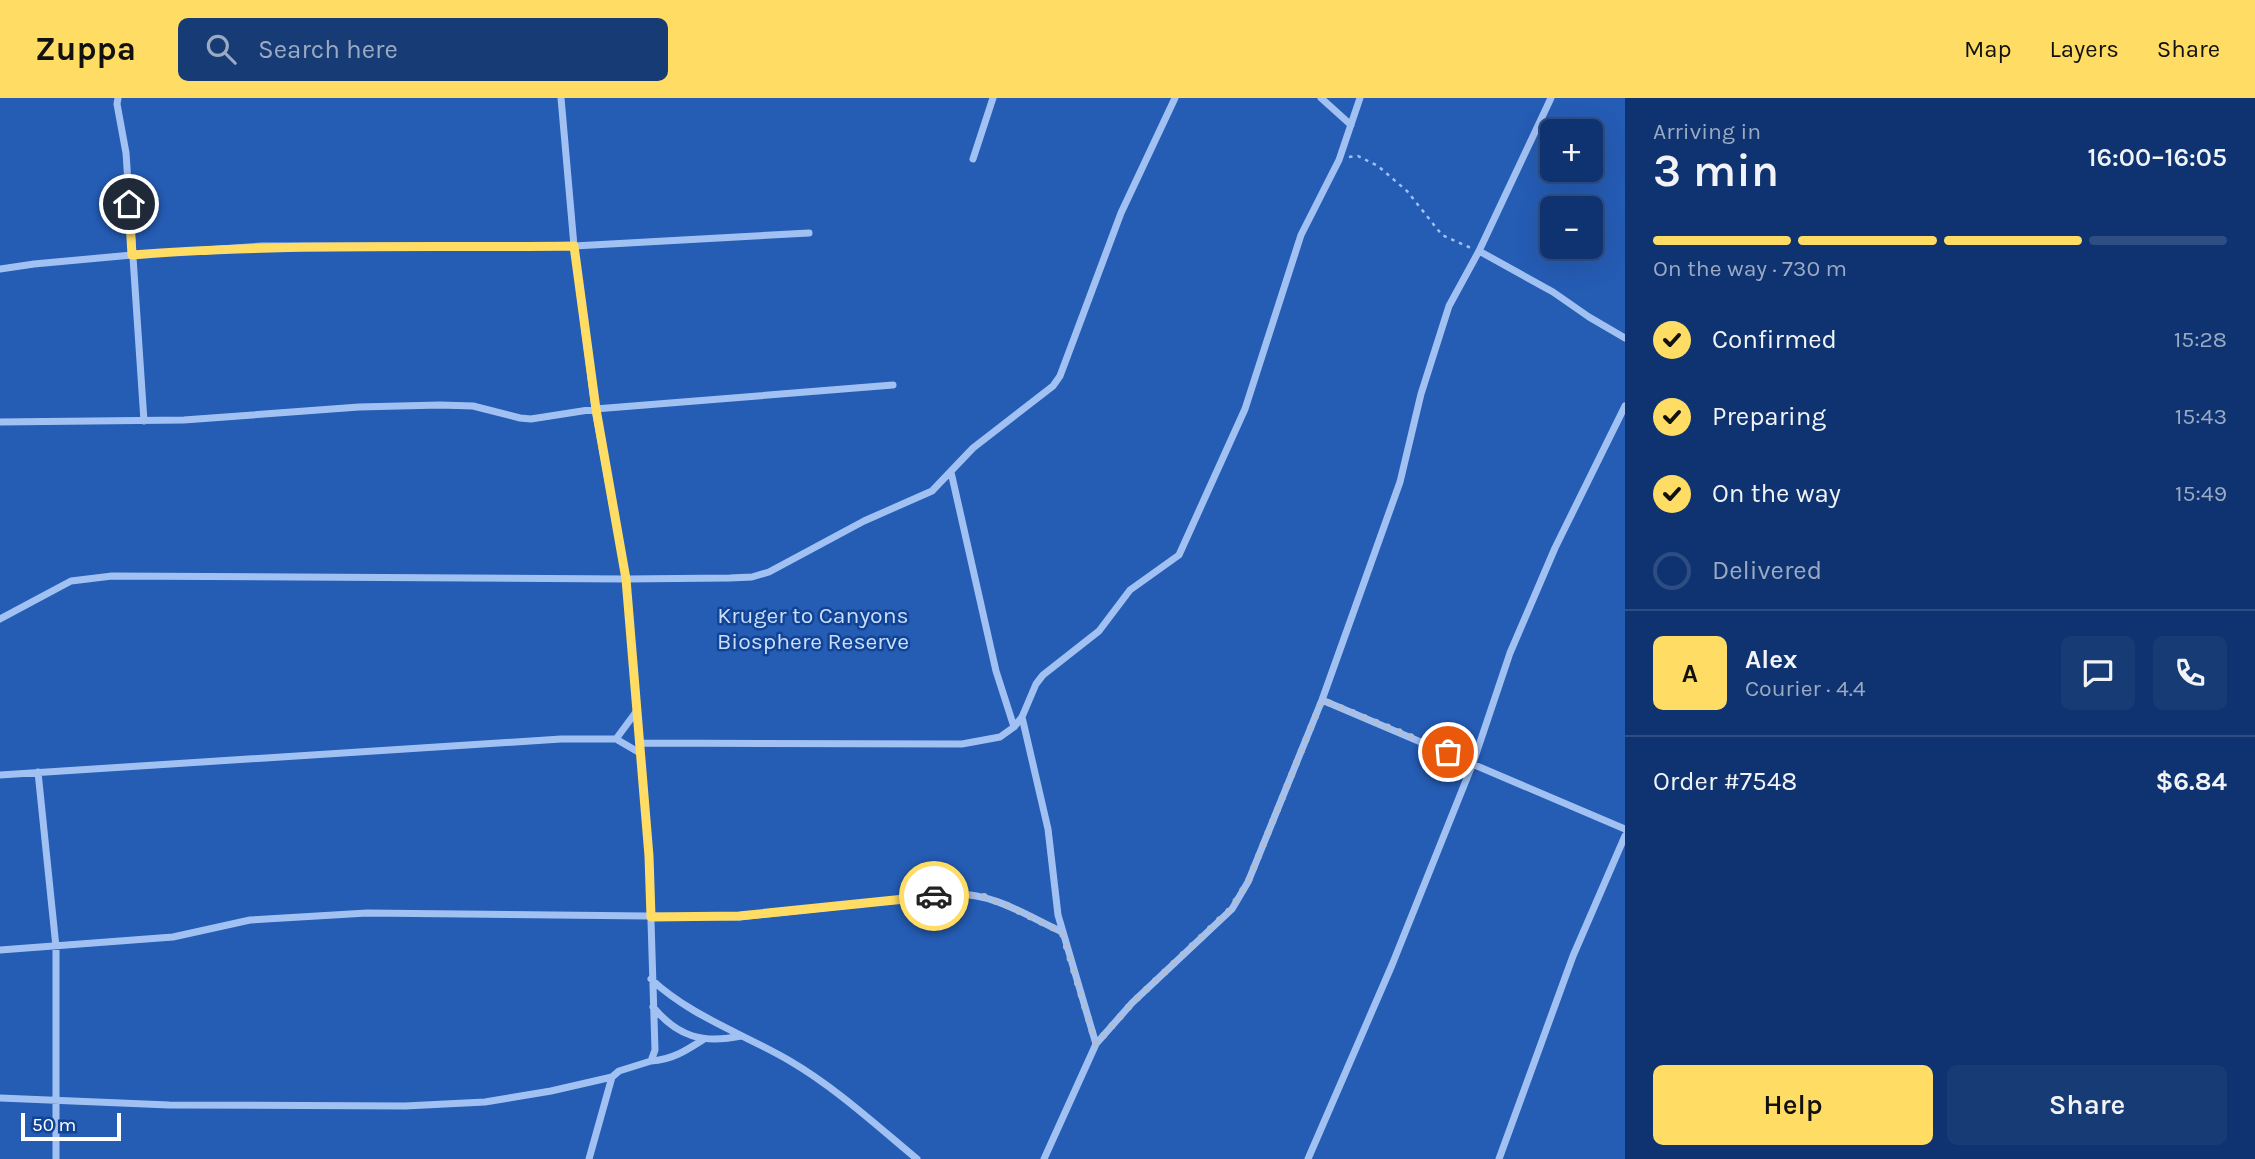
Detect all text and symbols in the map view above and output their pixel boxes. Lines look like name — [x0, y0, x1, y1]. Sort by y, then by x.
search box — [178, 18, 668, 81]
text: Zuppa — [35, 30, 136, 68]
icon: search — [202, 30, 240, 68]
text: Search here — [258, 34, 398, 65]
text: Map — [1964, 35, 2012, 63]
text: Layers — [2050, 35, 2119, 63]
text: Share — [2157, 35, 2220, 63]
text: Arriving in — [1653, 118, 1761, 145]
map controls — [1540, 119, 1603, 259]
button: + — [1540, 119, 1603, 182]
text: 16:00–16:05 — [2087, 142, 2227, 173]
text: 3 min — [1653, 144, 1779, 198]
pin — [99, 174, 159, 234]
icon: home — [110, 185, 148, 223]
button: − — [1540, 196, 1603, 259]
text: On the way · 730 m — [1653, 255, 1847, 282]
icon: check — [1653, 321, 1691, 359]
text: Confirmed — [1712, 324, 1837, 355]
text: 15:28 — [2174, 326, 2227, 353]
icon: check — [1653, 398, 1691, 436]
text: Preparing — [1712, 401, 1826, 432]
text: 15:43 — [2175, 403, 2227, 430]
icon: check — [1653, 475, 1691, 513]
text: On the way — [1712, 478, 1841, 509]
text: 15:49 — [2175, 480, 2227, 507]
text: Delivered — [1712, 555, 1822, 586]
park label: Kruger to Canyons Biosphere Reserve — [717, 602, 909, 655]
button: chat — [2061, 636, 2135, 710]
button: phone — [2153, 636, 2227, 710]
text: Alex — [1745, 644, 1797, 675]
text: A — [1682, 658, 1698, 689]
text: Courier · 4.4 — [1745, 675, 1866, 702]
pin — [1418, 722, 1478, 782]
icon: bag — [1429, 733, 1467, 771]
text: Order #7548 — [1653, 766, 1797, 797]
text: $6.84 — [2155, 766, 2227, 797]
courier — [899, 861, 969, 931]
icon: car — [915, 877, 953, 915]
button: Help — [1653, 1065, 1933, 1145]
button: Share — [1947, 1065, 2227, 1145]
scale bar — [21, 1110, 121, 1142]
text: 50 m — [32, 1114, 76, 1136]

